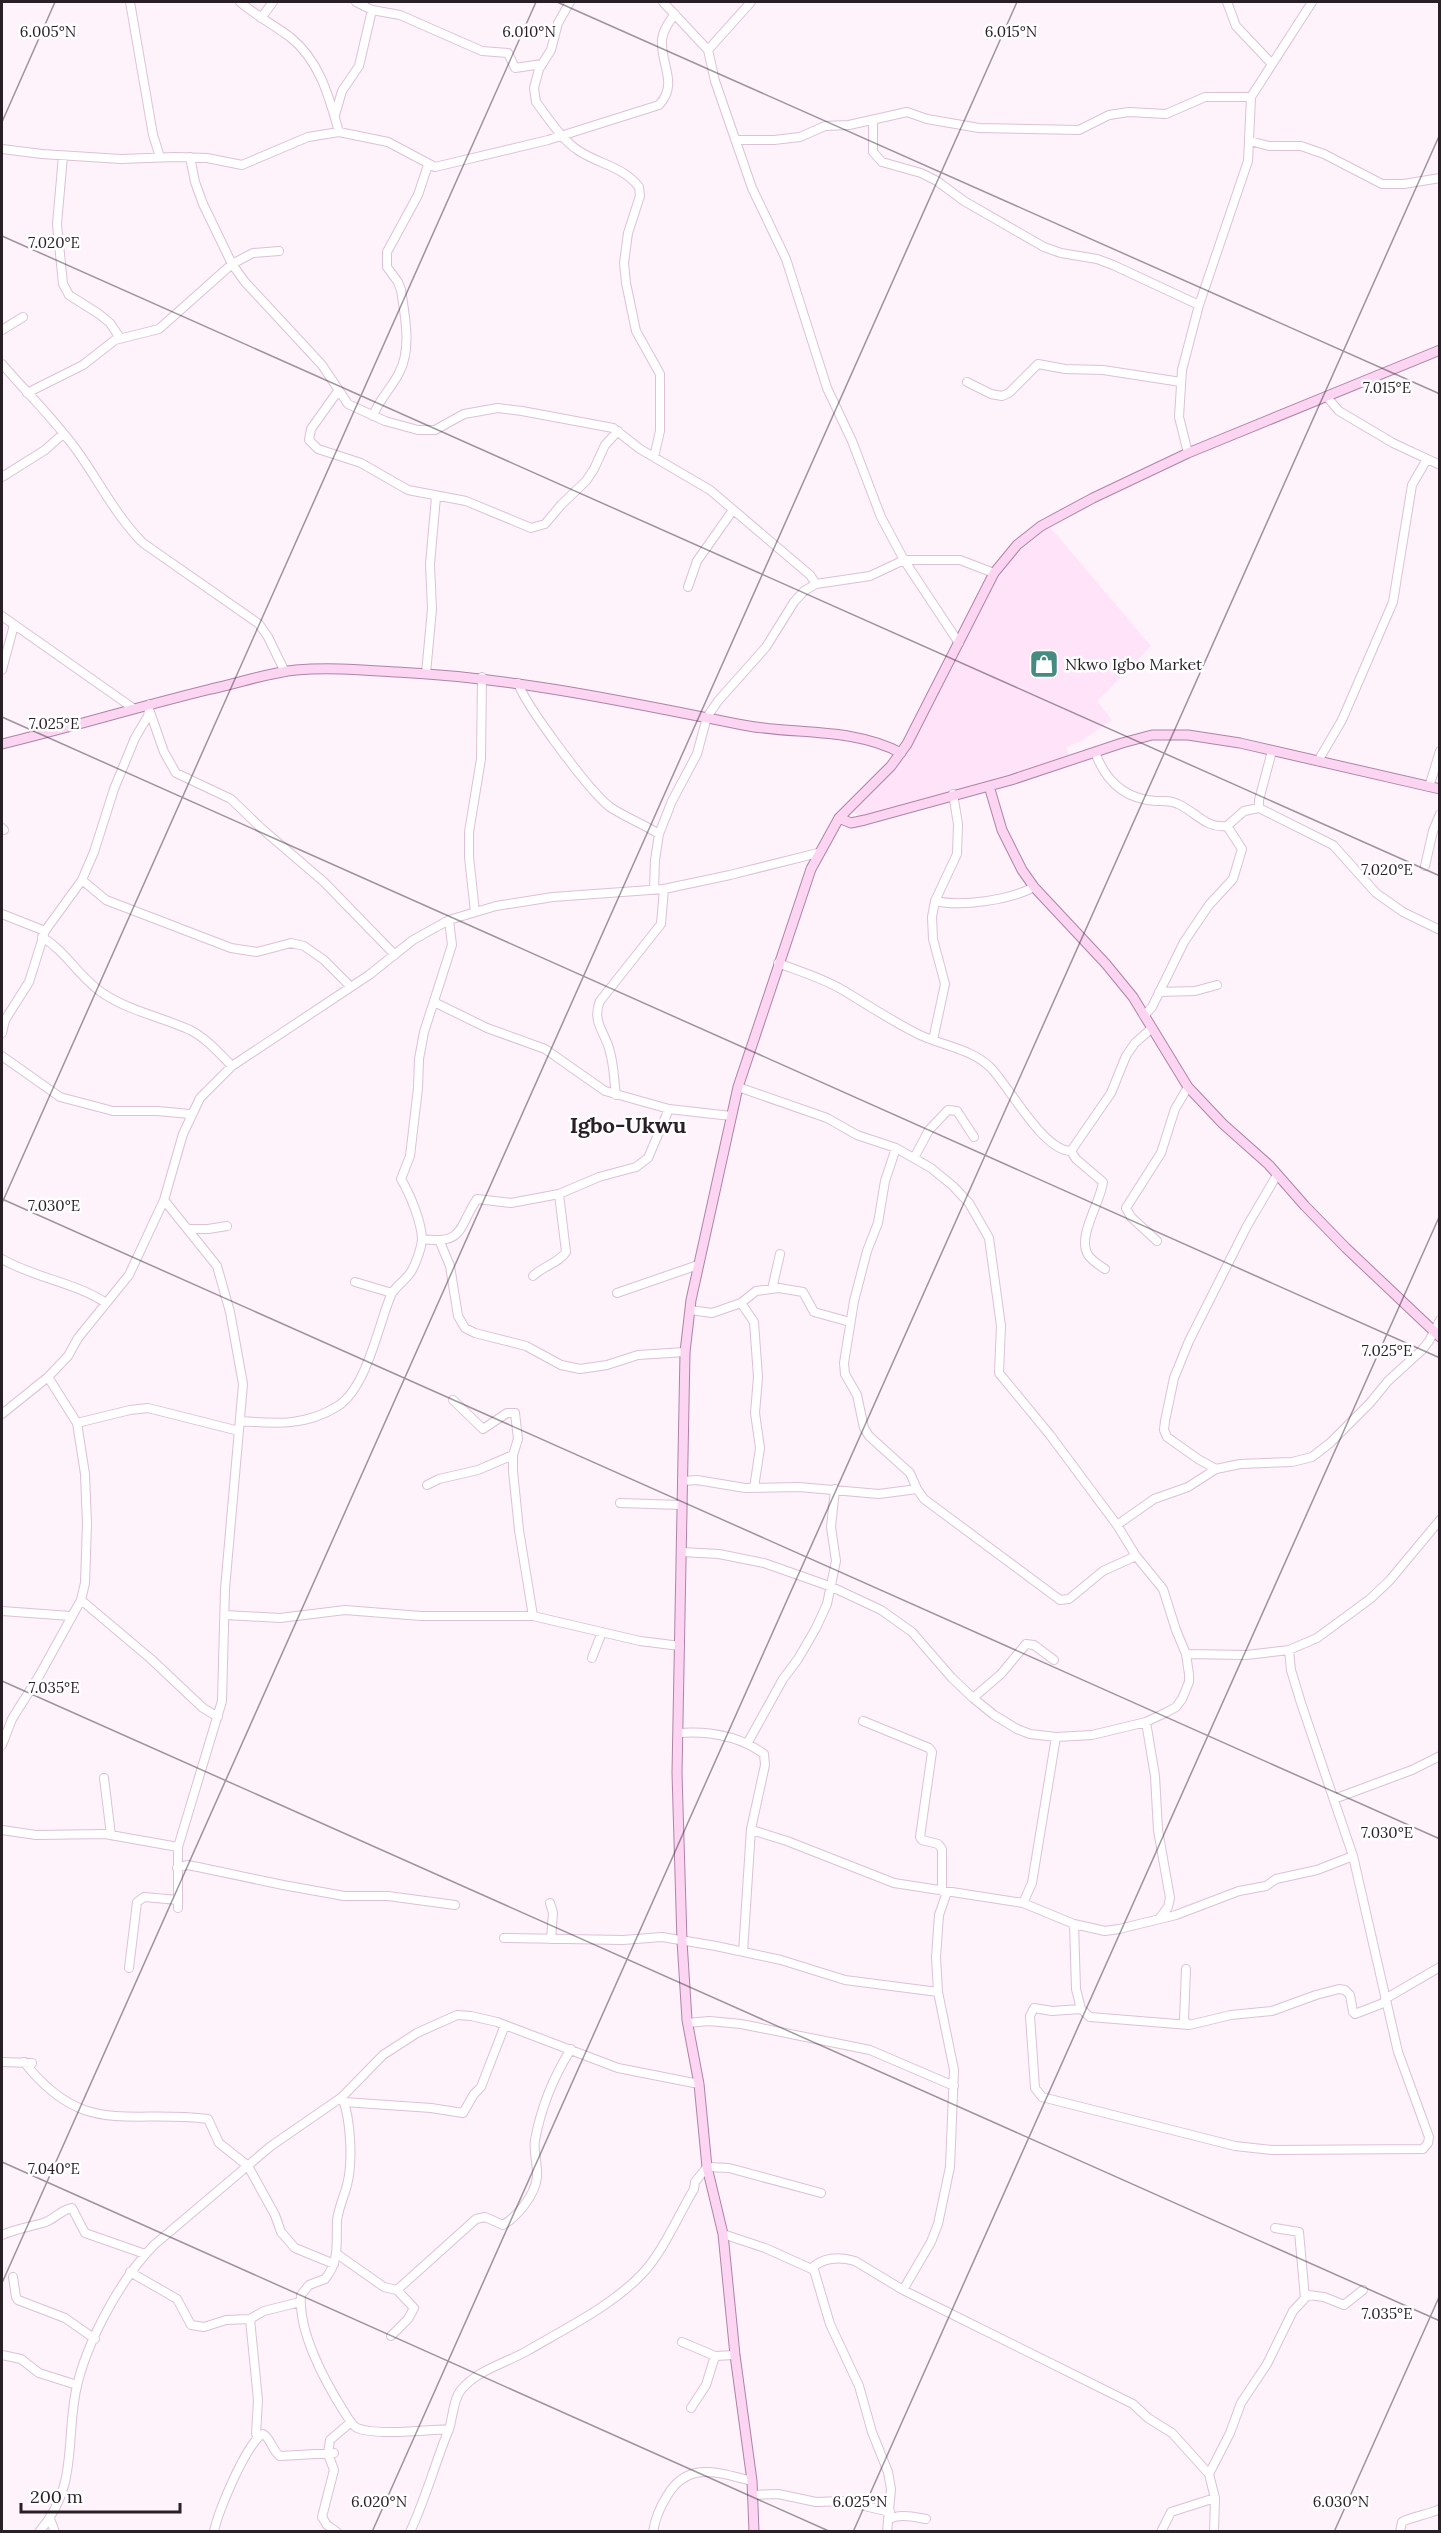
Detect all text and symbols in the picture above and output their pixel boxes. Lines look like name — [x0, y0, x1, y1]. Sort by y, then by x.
text: 6.005°N — [20, 22, 76, 41]
text: 6.010°N — [502, 22, 556, 41]
text: 6.015°N — [985, 22, 1037, 41]
text: 7.020°E — [28, 233, 80, 252]
text: 7.015°E — [1363, 378, 1411, 397]
shop icon: Nkwo Igbo Market — [1028, 648, 1060, 680]
place label: Nkwo Igbo Market — [1065, 654, 1203, 674]
text: 7.025°E — [29, 714, 79, 733]
text: 7.020°E — [1361, 860, 1413, 879]
district label: Igbo-Ukwu — [570, 1111, 687, 1139]
text: 7.030°E — [28, 1196, 80, 1215]
text: 7.025°E — [1362, 1341, 1412, 1360]
text: 7.035°E — [29, 1678, 79, 1697]
text: 7.030°E — [1361, 1823, 1413, 1842]
text: 7.040°E — [28, 2159, 80, 2178]
text: 7.035°E — [1362, 2304, 1412, 2323]
scale bar — [21, 2476, 180, 2514]
text: 200 m — [30, 2485, 83, 2508]
text: 6.020°N — [351, 2492, 407, 2511]
text: 6.025°N — [832, 2492, 888, 2511]
text: 6.030°N — [1313, 2492, 1369, 2511]

